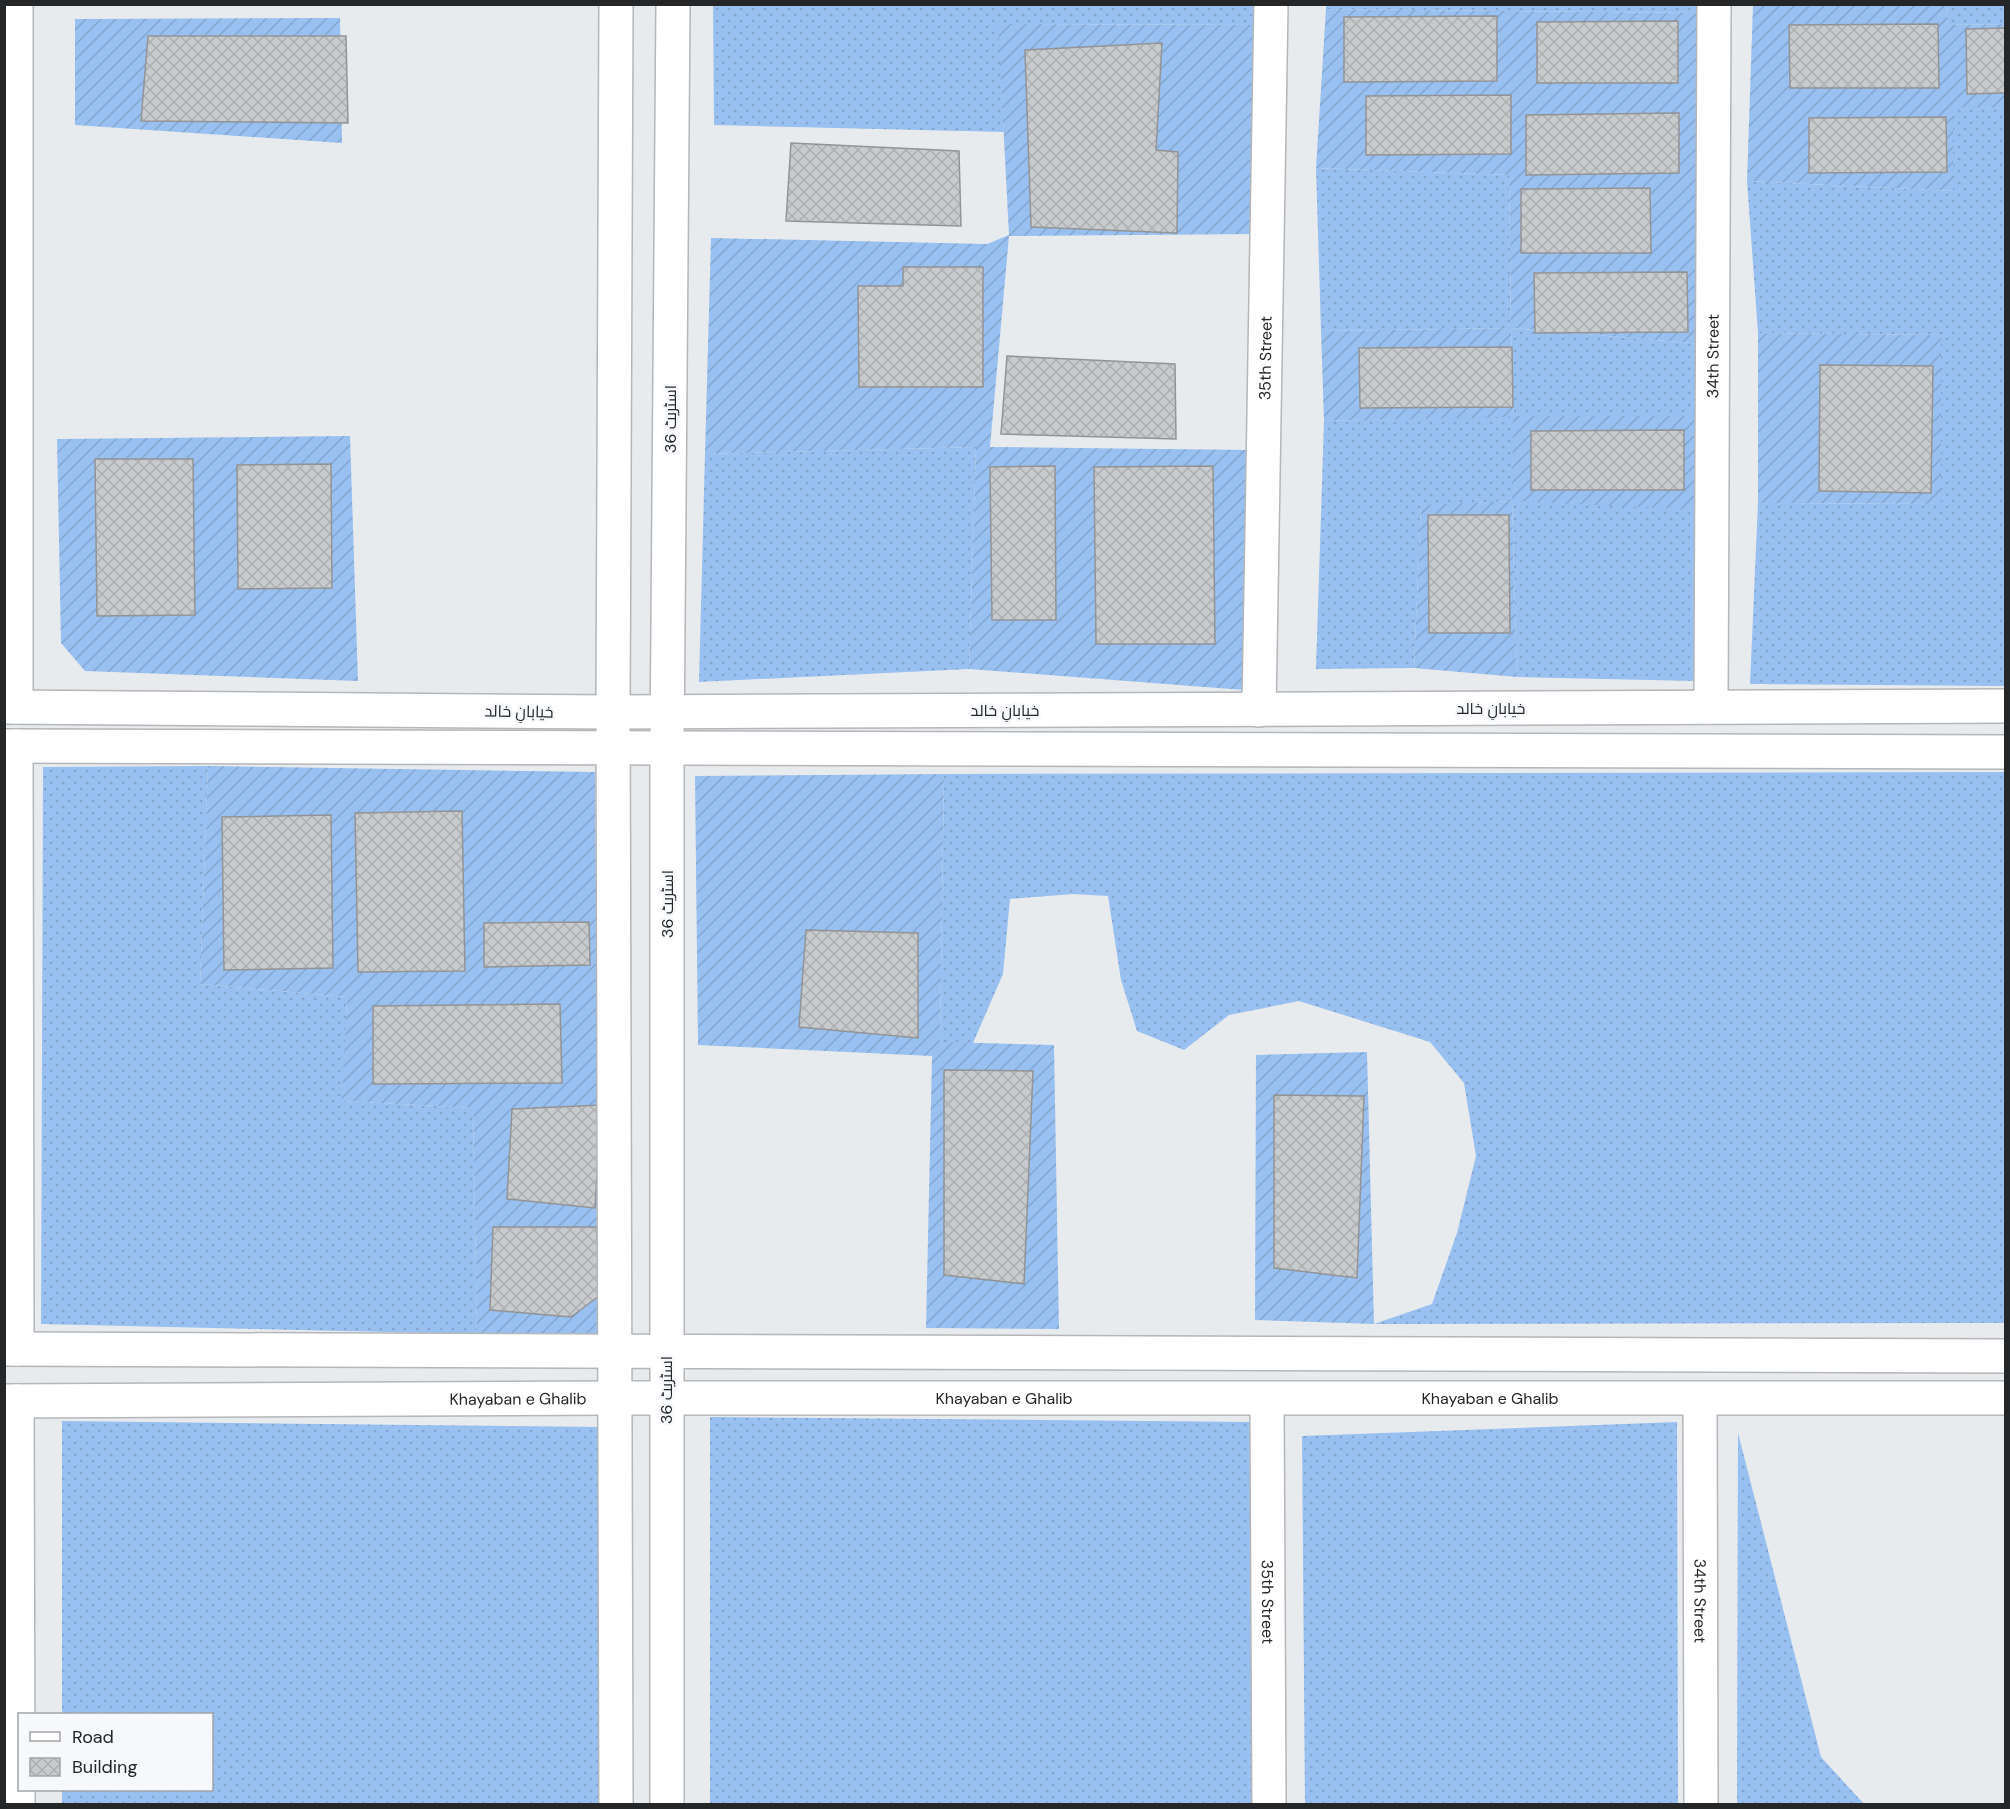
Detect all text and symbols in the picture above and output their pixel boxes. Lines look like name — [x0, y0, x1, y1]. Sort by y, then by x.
street label: 34th Street — [1702, 314, 1724, 398]
street label: 35th Street — [1254, 316, 1277, 400]
street label: اسٹریٹ 36 — [660, 385, 681, 453]
street label: خیابانِ خالد — [1457, 698, 1525, 720]
street label: خیابانِ خالد — [484, 700, 554, 723]
street label: خیابانِ خالد — [971, 700, 1039, 722]
street label: اسٹریٹ 36 — [657, 870, 678, 938]
street label: اسٹریٹ 36 — [656, 1356, 677, 1424]
street label: Khayaban e Ghalib — [449, 1388, 587, 1410]
street label: Khayaban e Ghalib — [935, 1388, 1073, 1409]
street label: Khayaban e Ghalib — [1421, 1388, 1559, 1409]
street label: 34th Street — [1689, 1559, 1711, 1643]
street label: 35th Street — [1257, 1560, 1278, 1644]
legend — [18, 1713, 213, 1791]
text: Road — [72, 1725, 114, 1749]
text: Building — [72, 1755, 137, 1779]

